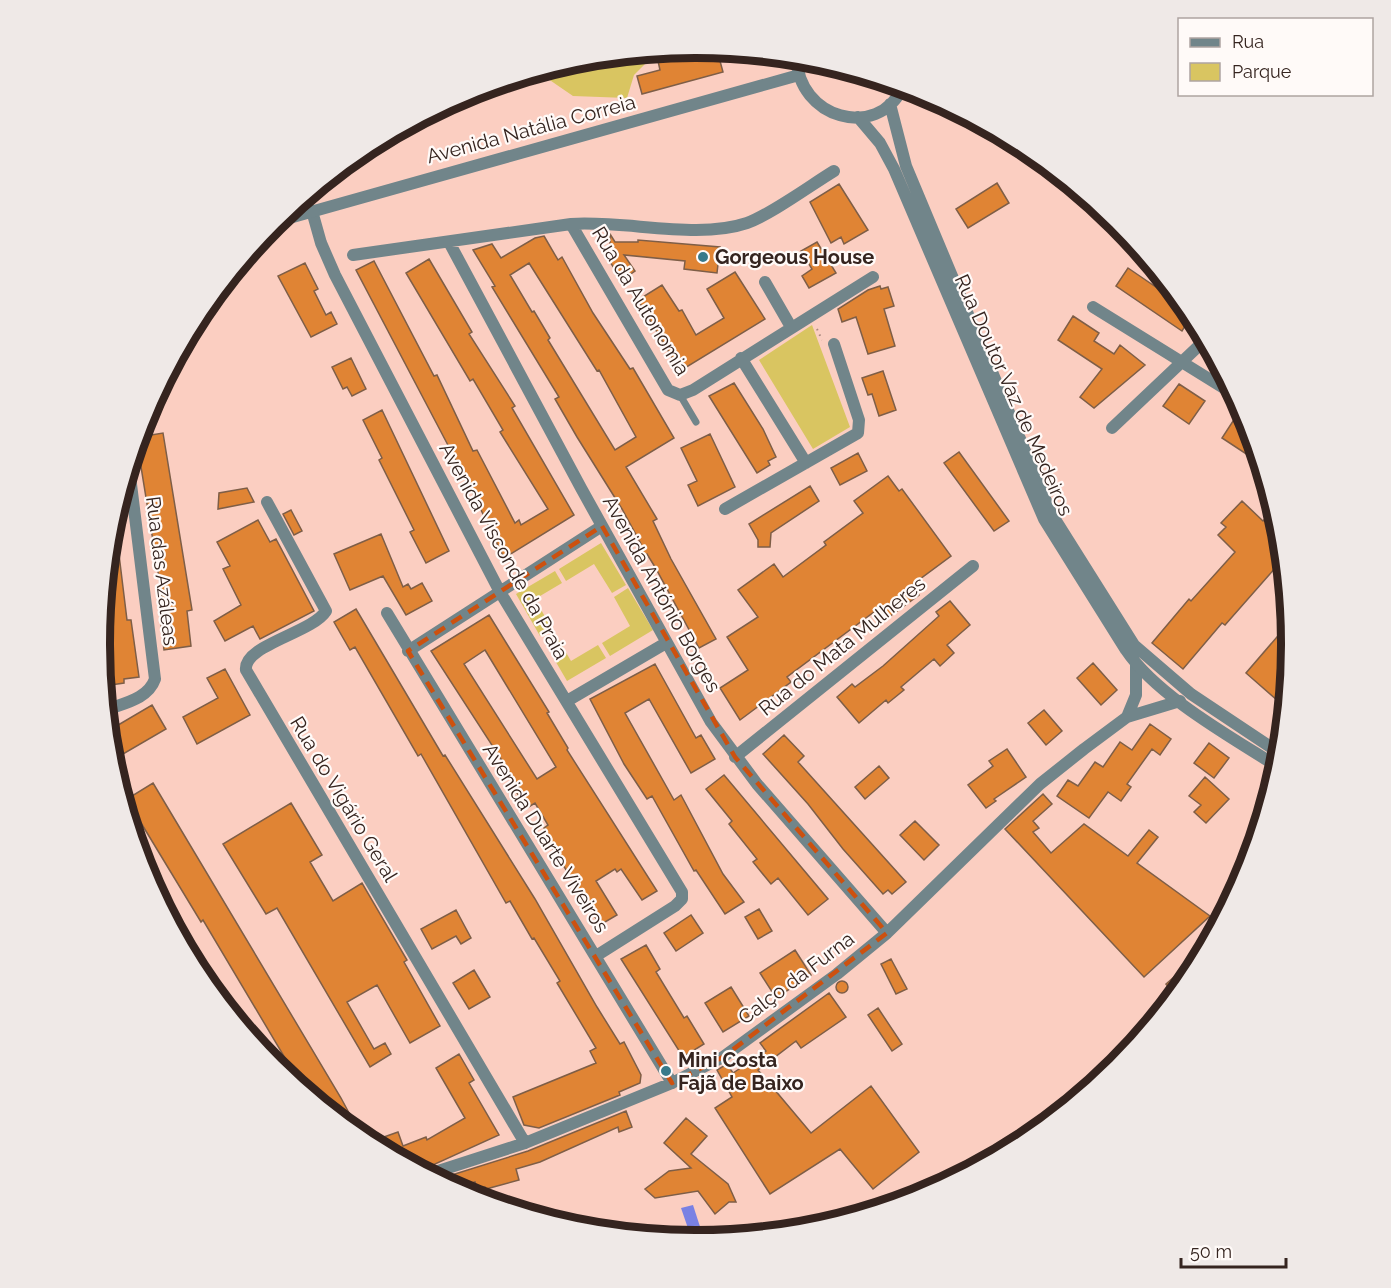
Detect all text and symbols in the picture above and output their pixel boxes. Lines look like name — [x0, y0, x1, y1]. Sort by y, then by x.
legend — [1178, 18, 1373, 96]
text: Rua — [1232, 31, 1264, 52]
text: Parque — [1232, 61, 1292, 82]
street label: Avenida Natália Correia — [424, 90, 638, 168]
street label: Rua da Autonomia — [587, 222, 695, 380]
place label: Gorgeous House — [715, 245, 874, 269]
marker: Gorgeous House — [696, 250, 710, 264]
street label: Rua Doutor Vaz de Medeiros — [950, 271, 1078, 519]
street label: Avenida Visconde da Praia — [434, 438, 574, 664]
street label: Avenida António Borges — [598, 492, 726, 696]
street label: Rua das Azáleas — [141, 495, 183, 647]
street label: Rua do Mata Mulheres — [754, 571, 930, 721]
street label: Rua do Vigário Geral — [285, 712, 403, 886]
street label: Avenida Duarte Viveiros — [478, 739, 614, 937]
street label: Calço da Furna — [733, 927, 859, 1029]
place label: Mini Costa Fajã de Baixo — [678, 1048, 804, 1095]
marker: Mini Costa Fajã de Baixo — [659, 1064, 673, 1078]
scale bar — [1181, 1231, 1286, 1269]
text: 50 m — [1190, 1241, 1232, 1262]

